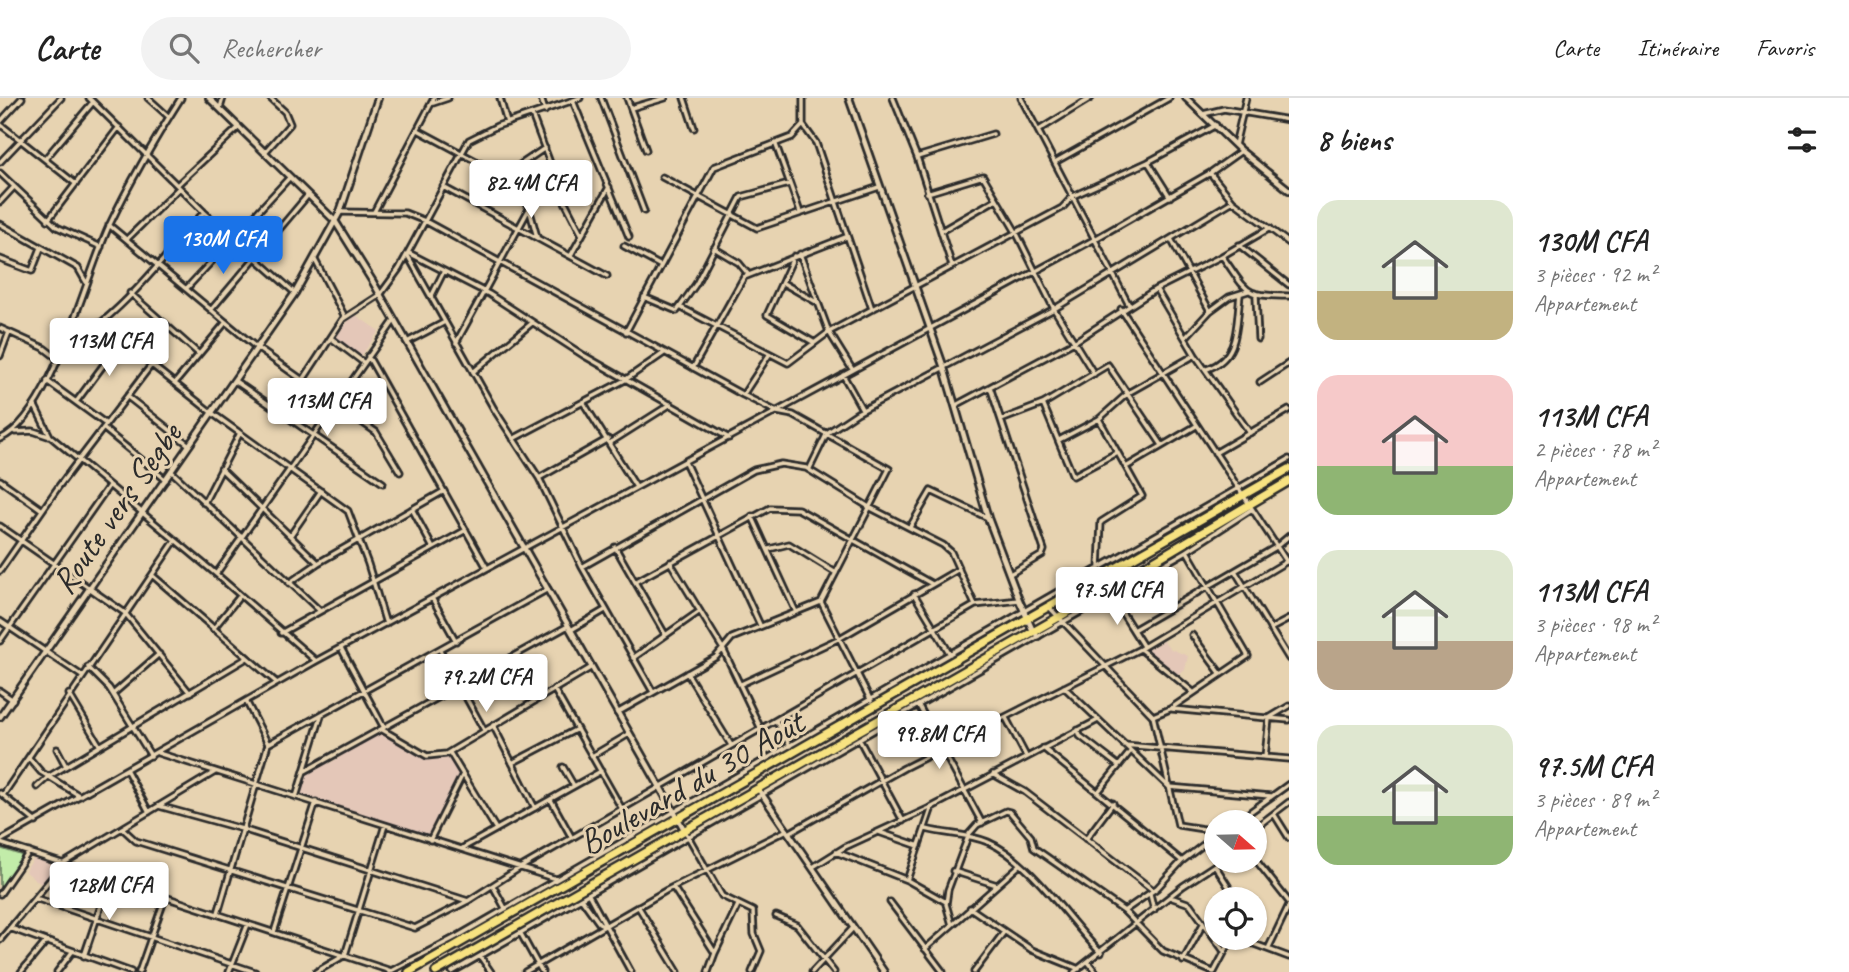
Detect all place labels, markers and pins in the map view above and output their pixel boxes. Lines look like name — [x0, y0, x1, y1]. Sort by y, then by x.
pin: 82.4M CFA — [451, 160, 611, 220]
pin: 130M CFA — [151, 216, 295, 276]
pin: 113M CFA — [37, 318, 181, 378]
pin: 113M CFA — [255, 378, 399, 438]
pin: 97.5M CFA — [1037, 568, 1197, 627]
pin: 79.2M CFA — [406, 654, 566, 714]
pin: 99.8M CFA — [859, 712, 1019, 771]
pin: 128M CFA — [37, 862, 181, 922]

